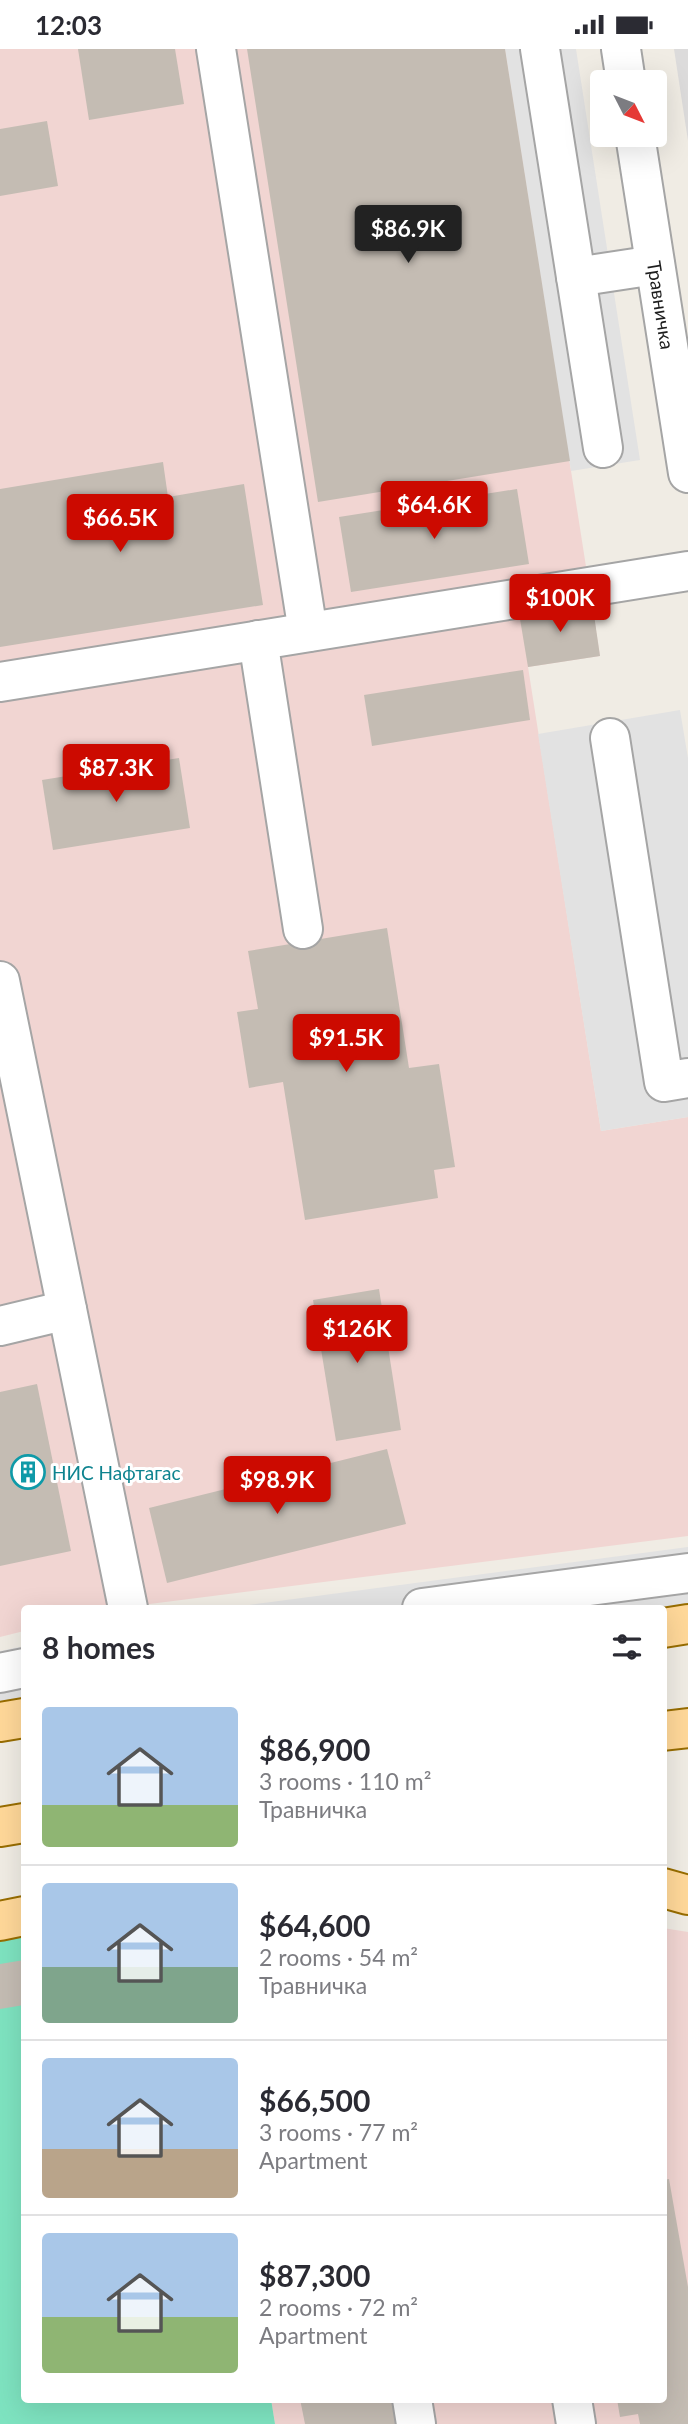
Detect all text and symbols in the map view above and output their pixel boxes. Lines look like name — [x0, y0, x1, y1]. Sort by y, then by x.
text: 12:03 — [35, 9, 102, 41]
north arrow — [590, 70, 667, 147]
map controls — [590, 70, 667, 147]
pin: $86.9K — [351, 205, 465, 265]
text: $86.9K — [371, 214, 445, 242]
street label: Травничка — [643, 259, 680, 351]
pin: $64.6K — [377, 482, 491, 541]
text: $64.6K — [397, 490, 471, 518]
pin: $66.5K — [63, 495, 177, 554]
text: $66.5K — [83, 503, 157, 531]
pin: $100K — [511, 575, 609, 634]
text: $100K — [525, 583, 595, 611]
pin: $87.3K — [59, 745, 173, 804]
text: $87.3K — [79, 753, 153, 781]
pin: $91.5K — [289, 1014, 403, 1074]
text: $91.5K — [309, 1023, 383, 1051]
pin: $126K — [308, 1305, 406, 1365]
text: $126K — [322, 1314, 392, 1342]
building icon: НИС Нафтагас — [9, 1453, 47, 1491]
pin: $98.9K — [220, 1457, 334, 1516]
place label: НИС Нафтагас — [52, 1461, 180, 1484]
text: $98.9K — [240, 1465, 314, 1493]
icon: filters — [608, 1628, 646, 1666]
text: 8 homes — [42, 1629, 155, 1665]
text: $86,900 — [259, 1731, 370, 1767]
icon: home — [98, 1735, 182, 1819]
text: 3 rooms · 110 m² — [259, 1767, 431, 1795]
text: Травничка — [259, 1795, 367, 1823]
text: $64,600 — [259, 1907, 370, 1943]
icon: home — [98, 1911, 182, 1995]
text: 2 rooms · 54 m² — [259, 1943, 418, 1971]
text: Травничка — [259, 1971, 367, 1999]
text: $66,500 — [259, 2082, 370, 2118]
icon: home — [98, 2086, 182, 2170]
text: 3 rooms · 77 m² — [259, 2118, 418, 2146]
text: Apartment — [259, 2146, 367, 2174]
text: $87,300 — [259, 2257, 370, 2293]
icon: home — [98, 2261, 182, 2345]
text: 2 rooms · 72 m² — [259, 2293, 418, 2321]
text: Apartment — [259, 2321, 367, 2349]

